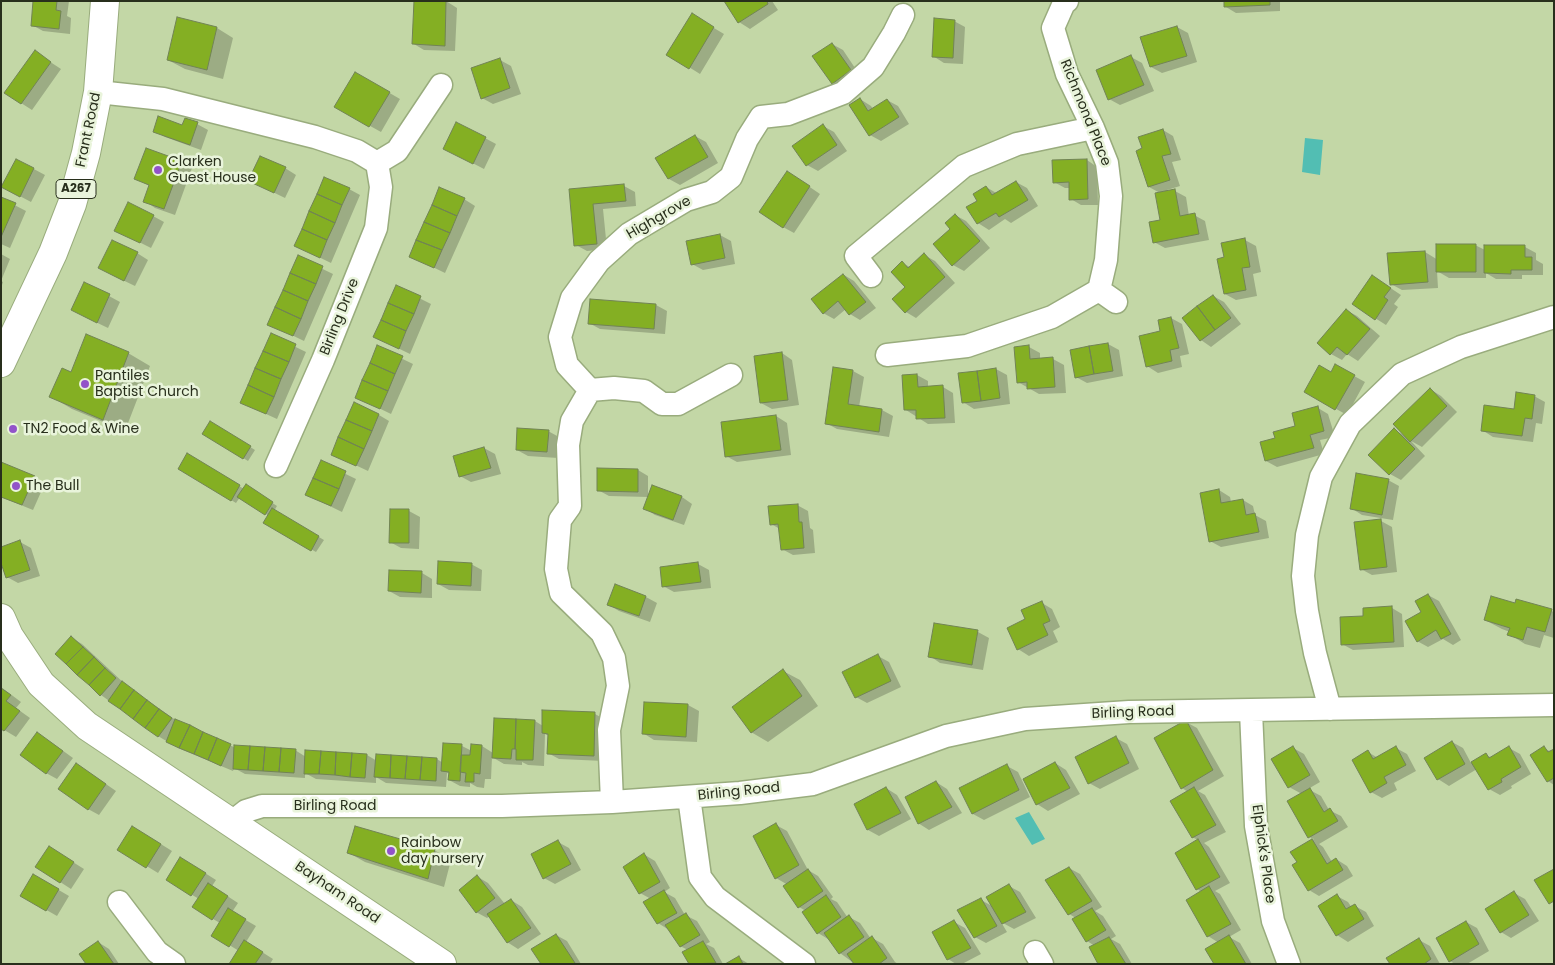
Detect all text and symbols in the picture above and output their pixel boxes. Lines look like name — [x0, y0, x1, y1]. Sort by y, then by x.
street label: Richmond Place — [1056, 57, 1114, 169]
street label: Frant Road — [73, 91, 105, 169]
place label: Clarken Guest House — [168, 154, 256, 186]
marker: Clarken Guest House — [152, 164, 164, 176]
road number: A267 — [56, 180, 96, 198]
street label: Highgrove — [624, 193, 694, 243]
street label: Birling Drive — [317, 276, 363, 358]
place label: Pantiles Baptist Church — [95, 368, 199, 401]
marker: Pantiles Baptist Church — [79, 378, 91, 390]
place label: TN2 Food & Wine — [23, 421, 139, 437]
marker: TN2 Food & Wine — [7, 423, 19, 435]
place label: The Bull — [26, 478, 79, 494]
marker: The Bull — [10, 480, 22, 492]
street label: Birling Road — [1091, 703, 1175, 723]
street label: Birling Road — [697, 779, 781, 805]
street label: Birling Road — [294, 798, 376, 814]
street label: Elphick's Place — [1248, 803, 1278, 905]
place label: Rainbow day nursery — [401, 835, 484, 868]
marker: Rainbow day nursery — [385, 845, 397, 857]
street label: Bayham Road — [291, 858, 383, 928]

